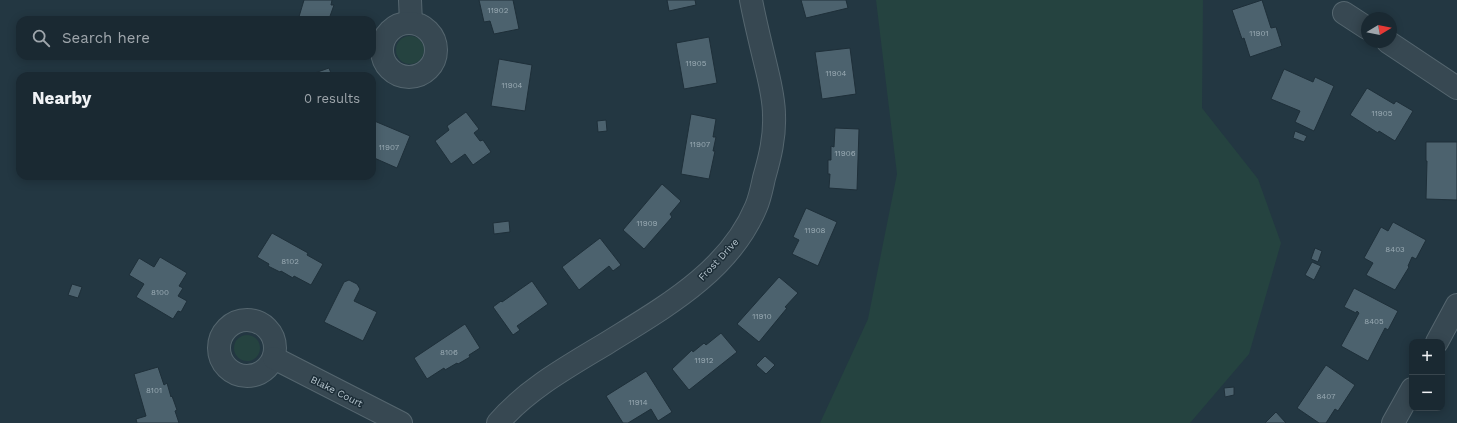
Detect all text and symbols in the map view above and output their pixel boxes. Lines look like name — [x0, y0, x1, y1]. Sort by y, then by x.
house number: 11902 — [488, 6, 509, 15]
north arrow — [1361, 12, 1397, 48]
search box — [16, 16, 376, 60]
icon: search — [30, 27, 52, 49]
text: Search here — [62, 29, 150, 47]
house number: 11901 — [1249, 29, 1269, 38]
house number: 11905 — [686, 59, 707, 68]
house number: 11904 — [825, 69, 847, 78]
house number: 11904 — [501, 81, 523, 90]
text: Nearby — [32, 88, 91, 108]
text: 0 results — [304, 91, 360, 106]
house number: 11905 — [1372, 109, 1393, 118]
house number: 11907 — [690, 140, 711, 149]
house number: 11907 — [379, 143, 400, 152]
house number: 11906 — [834, 149, 856, 158]
house number: 11909 — [636, 219, 658, 228]
house number: 11908 — [804, 226, 826, 235]
street label: Frost Drive — [696, 236, 741, 283]
house number: 8403 — [1385, 245, 1405, 254]
house number: 8102 — [281, 257, 299, 266]
house number: 8100 — [151, 288, 169, 297]
house number: 11910 — [752, 312, 772, 321]
house number: 8405 — [1364, 317, 1384, 326]
map controls — [1409, 339, 1445, 411]
button: + — [1409, 339, 1445, 375]
house number: 8106 — [440, 348, 458, 357]
house number: 11912 — [695, 356, 714, 365]
street label: Blake Court — [309, 374, 365, 410]
button: − — [1409, 375, 1445, 411]
house number: 8101 — [146, 386, 162, 395]
house number: 8407 — [1316, 392, 1336, 401]
house number: 11914 — [628, 398, 648, 407]

